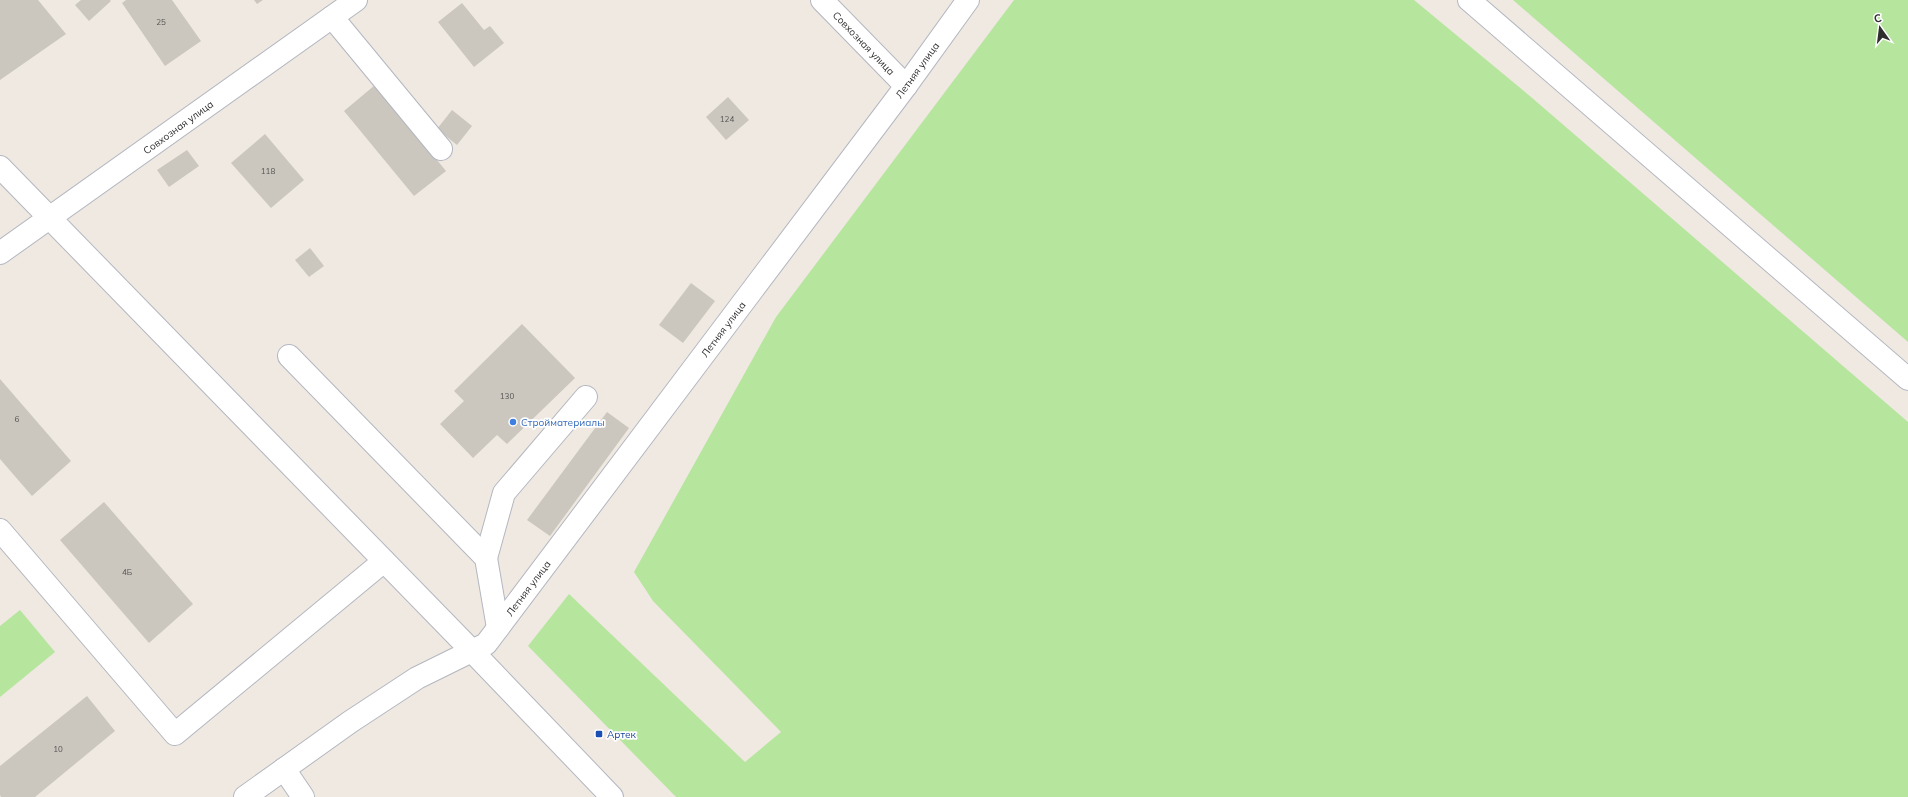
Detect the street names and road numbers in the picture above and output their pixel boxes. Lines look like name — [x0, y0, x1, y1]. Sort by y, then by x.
street label: Совхозная улица — [830, 9, 897, 78]
street label: Летняя улица — [893, 40, 942, 101]
street label: Совхозная улица — [141, 98, 216, 157]
street label: Летняя улица — [698, 299, 749, 360]
street label: Летняя улица — [503, 558, 554, 619]

